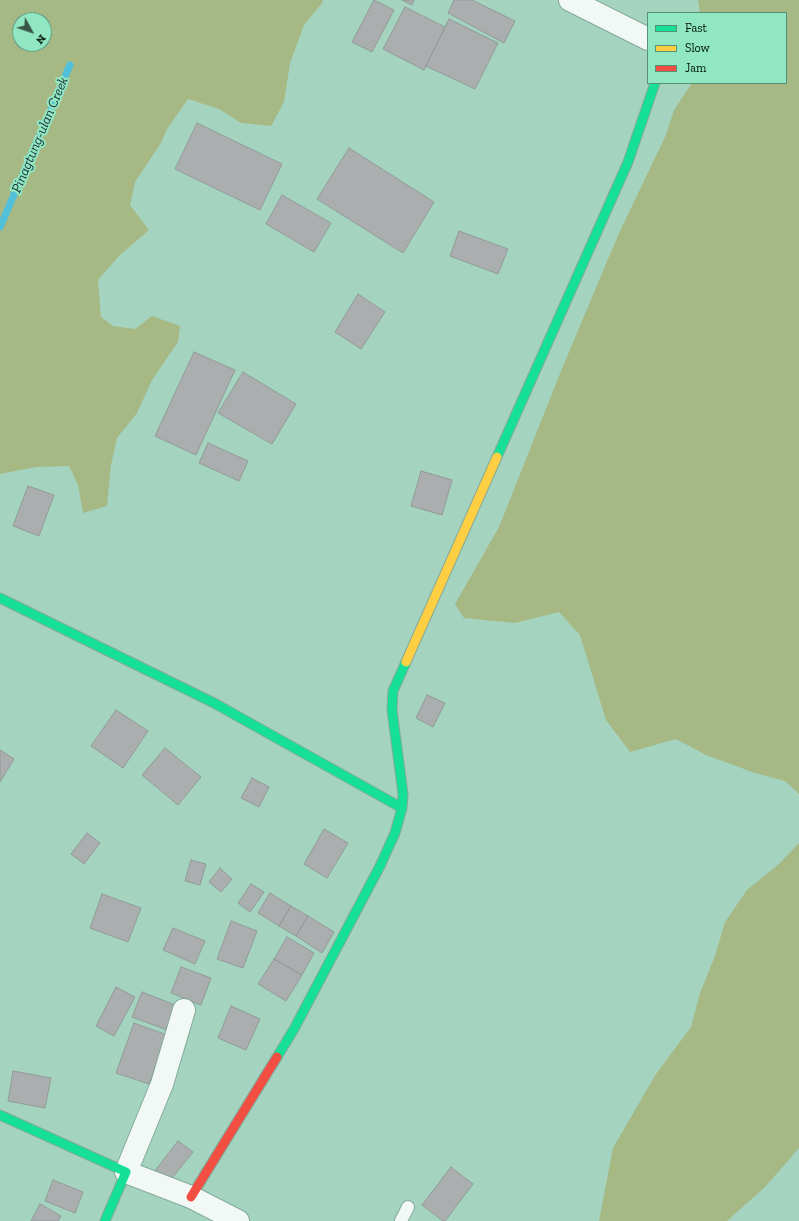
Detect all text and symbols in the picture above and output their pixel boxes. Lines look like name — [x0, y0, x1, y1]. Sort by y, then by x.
north arrow — [12, 12, 52, 52]
legend — [647, 12, 787, 84]
text: Fast — [685, 21, 707, 35]
text: N — [33, 32, 48, 47]
text: Slow — [685, 41, 710, 55]
text: Jam — [685, 61, 706, 75]
water label: Pinagtung-ulan Creek — [8, 75, 72, 195]

